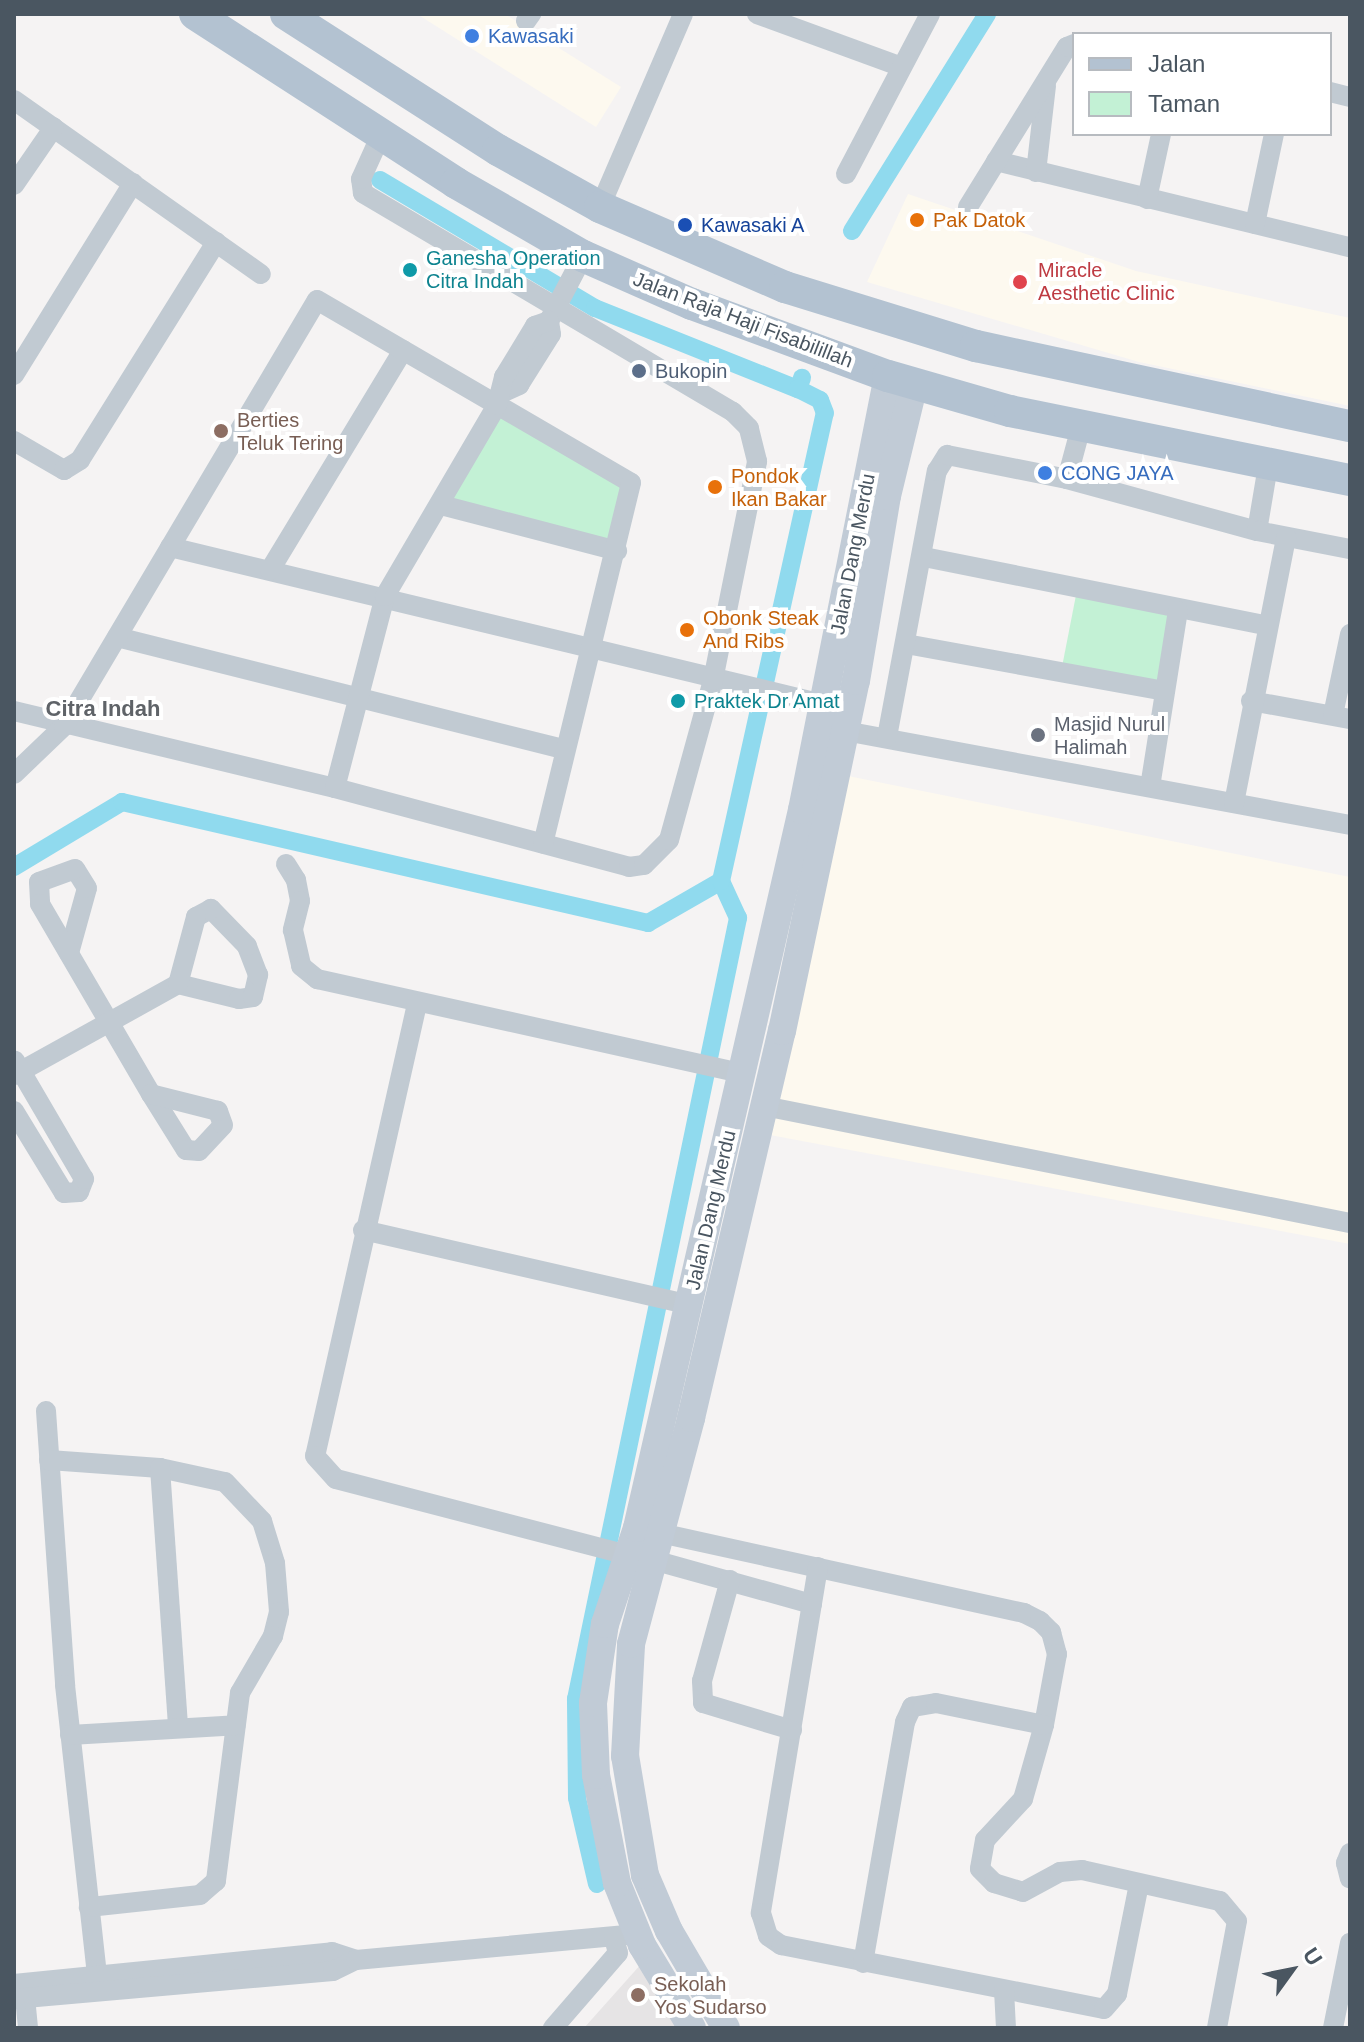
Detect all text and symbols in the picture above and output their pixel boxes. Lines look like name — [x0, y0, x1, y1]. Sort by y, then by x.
place label: Kawasaki — [488, 24, 574, 48]
marker: Kawasaki — [463, 27, 481, 45]
legend — [1072, 32, 1332, 136]
text: Jalan — [1148, 50, 1205, 77]
text: Taman — [1148, 90, 1220, 117]
place label: Pak Datok — [933, 208, 1025, 232]
marker: Pak Datok — [908, 211, 926, 229]
place label: Kawasaki A — [701, 213, 805, 237]
marker: Kawasaki A — [676, 216, 694, 234]
place label: Ganesha Operation Citra Indah — [426, 246, 601, 293]
place label: Miracle Aesthetic Clinic — [1038, 258, 1175, 305]
marker: Ganesha Operation Citra Indah — [401, 261, 419, 279]
street label: Jalan Raja Haji Fisabilillah — [630, 267, 856, 373]
marker: Miracle Aesthetic Clinic — [1009, 271, 1031, 293]
place label: Bukopin — [655, 359, 727, 383]
marker: Bukopin — [630, 362, 648, 380]
place label: Berties Teluk Tering — [237, 408, 344, 455]
marker: Berties Teluk Tering — [212, 422, 230, 440]
place label: CONG JAYA — [1061, 461, 1174, 485]
place label: Pondok Ikan Bakar — [731, 464, 827, 511]
marker: CONG JAYA — [1036, 464, 1054, 482]
street label: Jalan Dang Merdu — [826, 471, 880, 637]
marker: Pondok Ikan Bakar — [706, 478, 724, 496]
place label: Obonk Steak And Ribs — [703, 606, 819, 653]
marker: Obonk Steak And Ribs — [678, 621, 696, 639]
place label: Praktek Dr Amat — [694, 689, 841, 713]
marker: Praktek Dr Amat — [669, 692, 687, 710]
district label: Citra Indah — [46, 696, 160, 722]
place label: Masjid Nurul Halimah — [1054, 712, 1165, 759]
marker: Masjid Nurul Halimah — [1029, 726, 1047, 744]
street label: Jalan Dang Merdu — [681, 1128, 741, 1292]
north arrow — [1252, 1930, 1332, 2010]
text: U — [1298, 1943, 1327, 1970]
place label: Sekolah Yos Sudarso — [654, 1972, 767, 2019]
marker: Sekolah Yos Sudarso — [629, 1986, 647, 2004]

